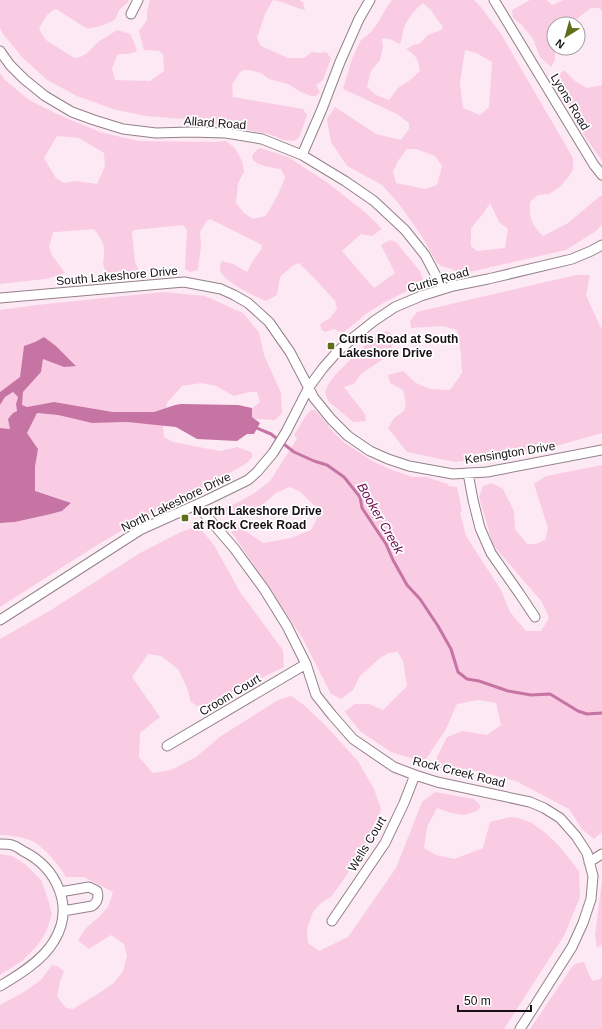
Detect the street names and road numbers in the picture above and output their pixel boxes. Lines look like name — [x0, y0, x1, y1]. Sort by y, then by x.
street label: Lyons Road — [548, 71, 592, 133]
street label: Allard Road — [183, 114, 247, 132]
street label: South Lakeshore Drive — [56, 264, 179, 288]
street label: Curtis Road — [406, 265, 470, 295]
street label: Kensington Drive — [464, 439, 557, 467]
street label: North Lakeshore Drive — [119, 469, 233, 535]
street label: Croom Court — [197, 671, 264, 719]
street label: Rock Creek Road — [411, 754, 507, 790]
street label: Wells Court — [345, 813, 389, 874]

